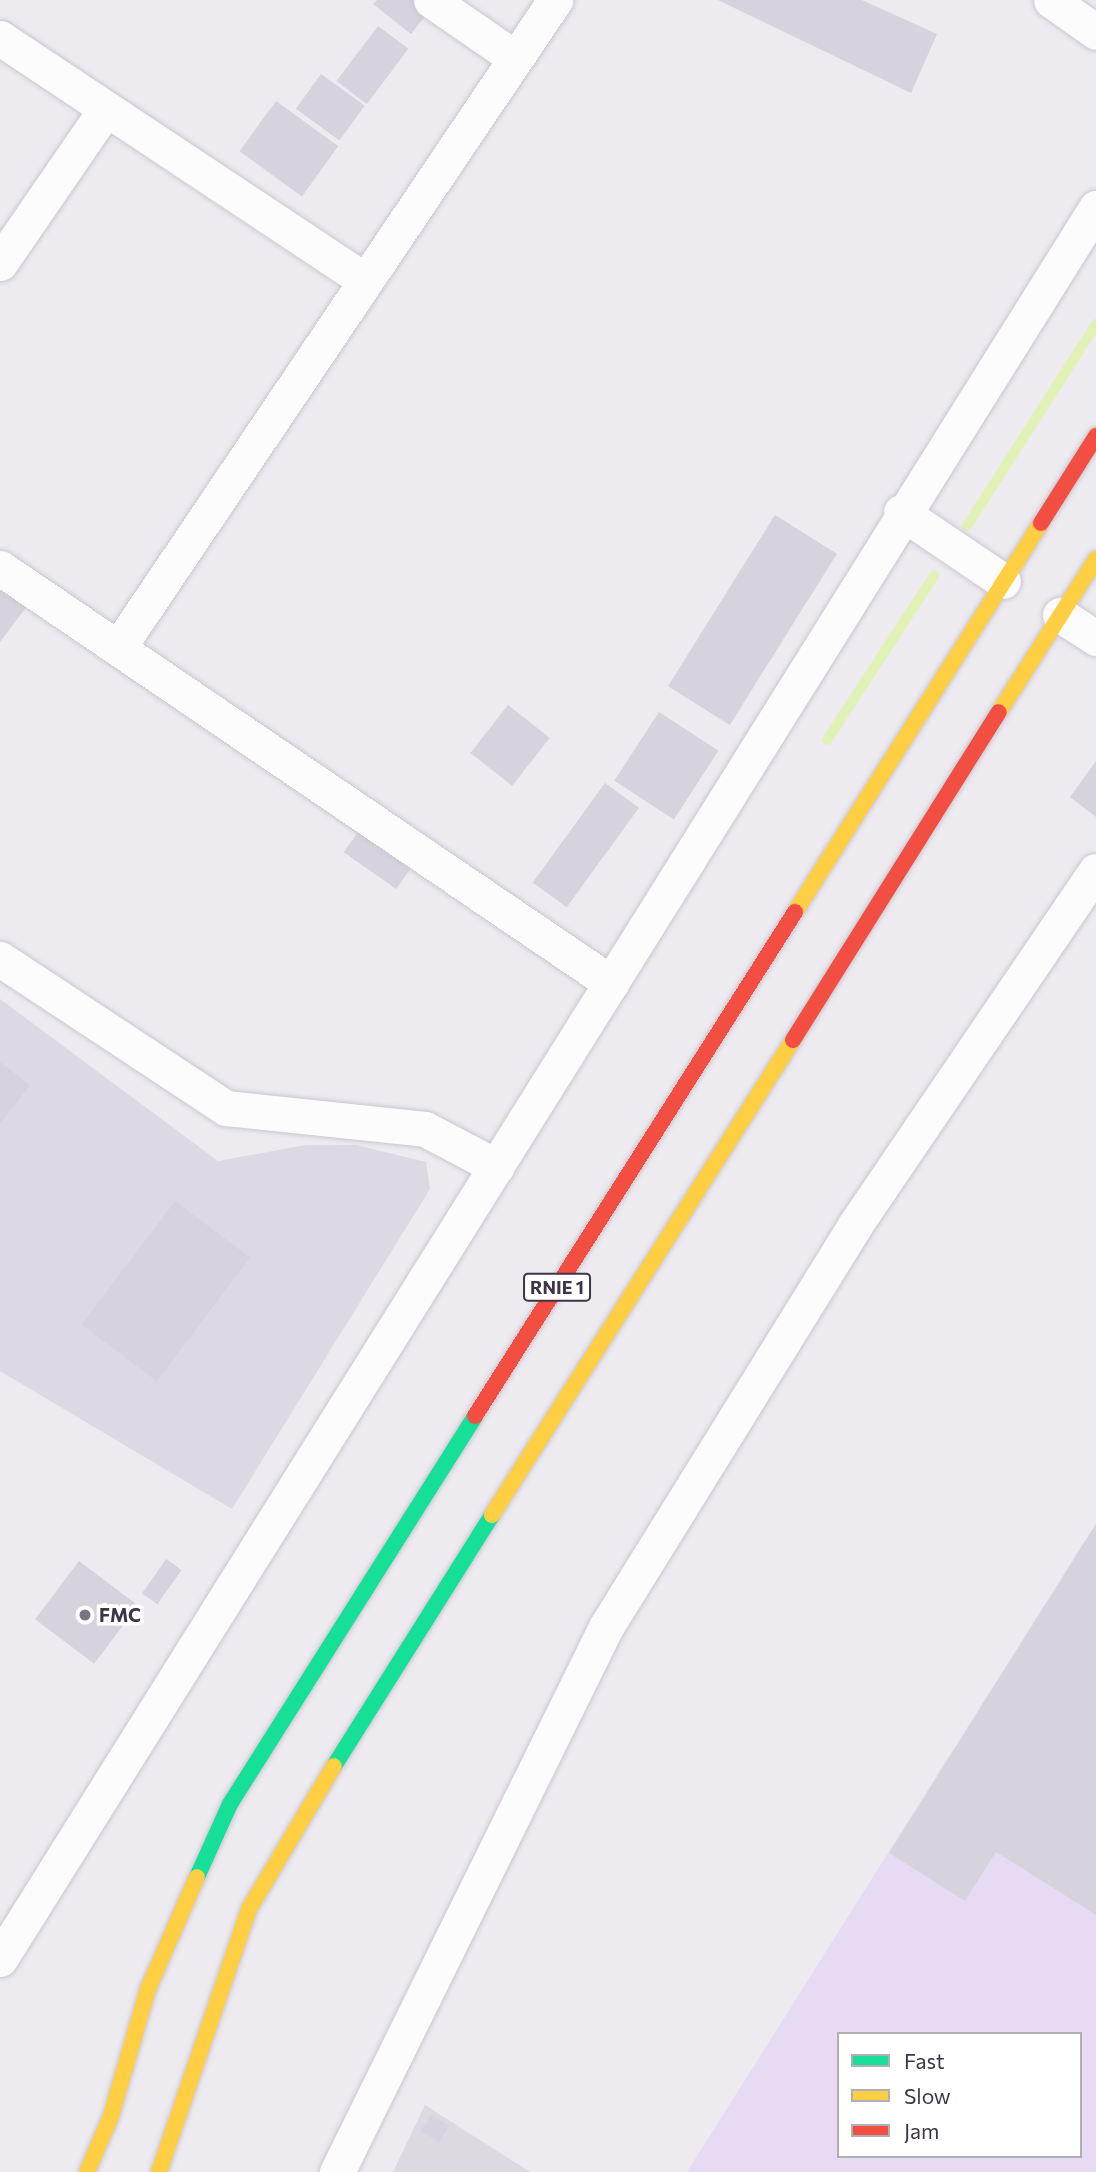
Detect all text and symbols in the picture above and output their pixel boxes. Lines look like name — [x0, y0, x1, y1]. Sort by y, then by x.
road number: RNIE 1 — [522, 1272, 592, 1302]
place label: FMC — [99, 1604, 141, 1626]
marker: FMC — [77, 1607, 93, 1623]
legend — [837, 2032, 1082, 2158]
text: Fast — [904, 2048, 945, 2073]
text: Slow — [904, 2083, 951, 2108]
text: Jam — [904, 2118, 939, 2143]

